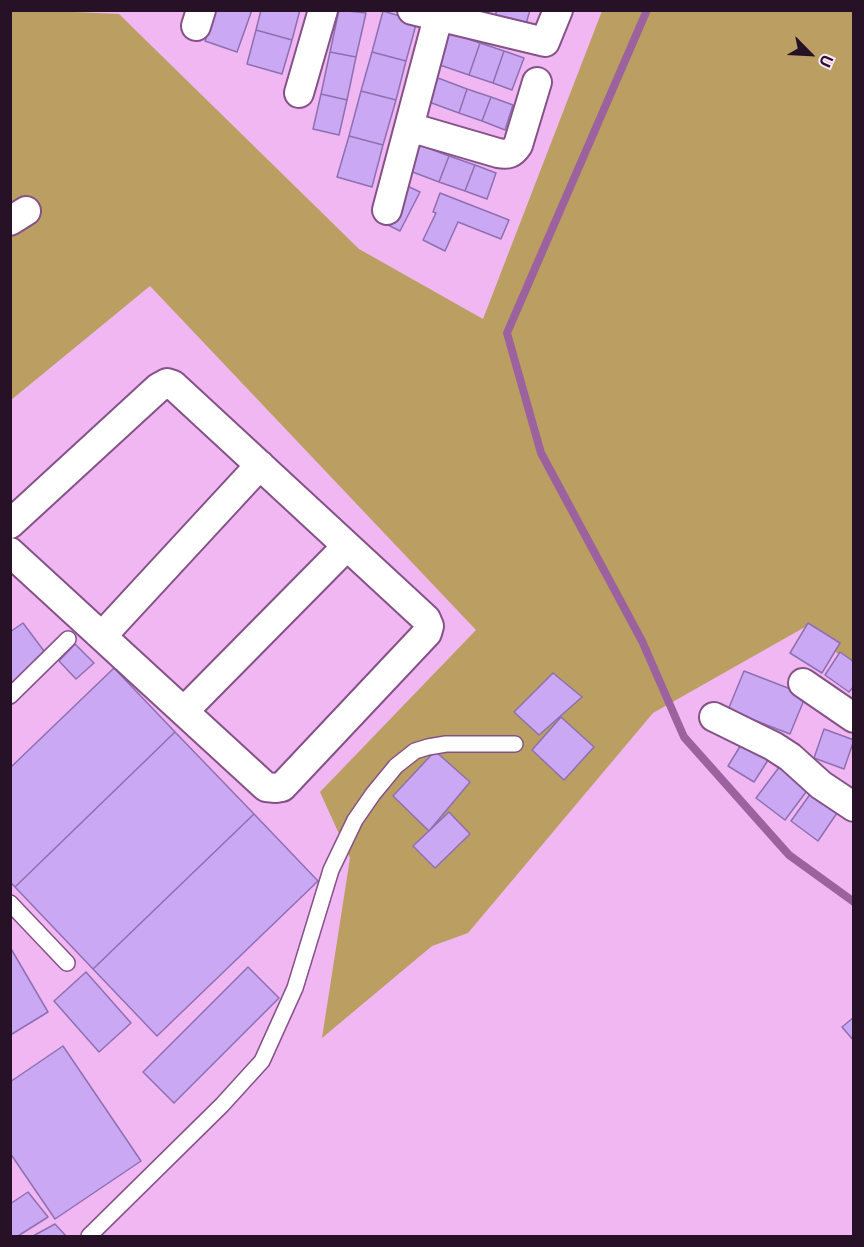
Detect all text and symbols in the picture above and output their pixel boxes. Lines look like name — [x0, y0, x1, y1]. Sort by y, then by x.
north arrow — [780, 24, 840, 84]
text: U — [814, 51, 839, 71]

